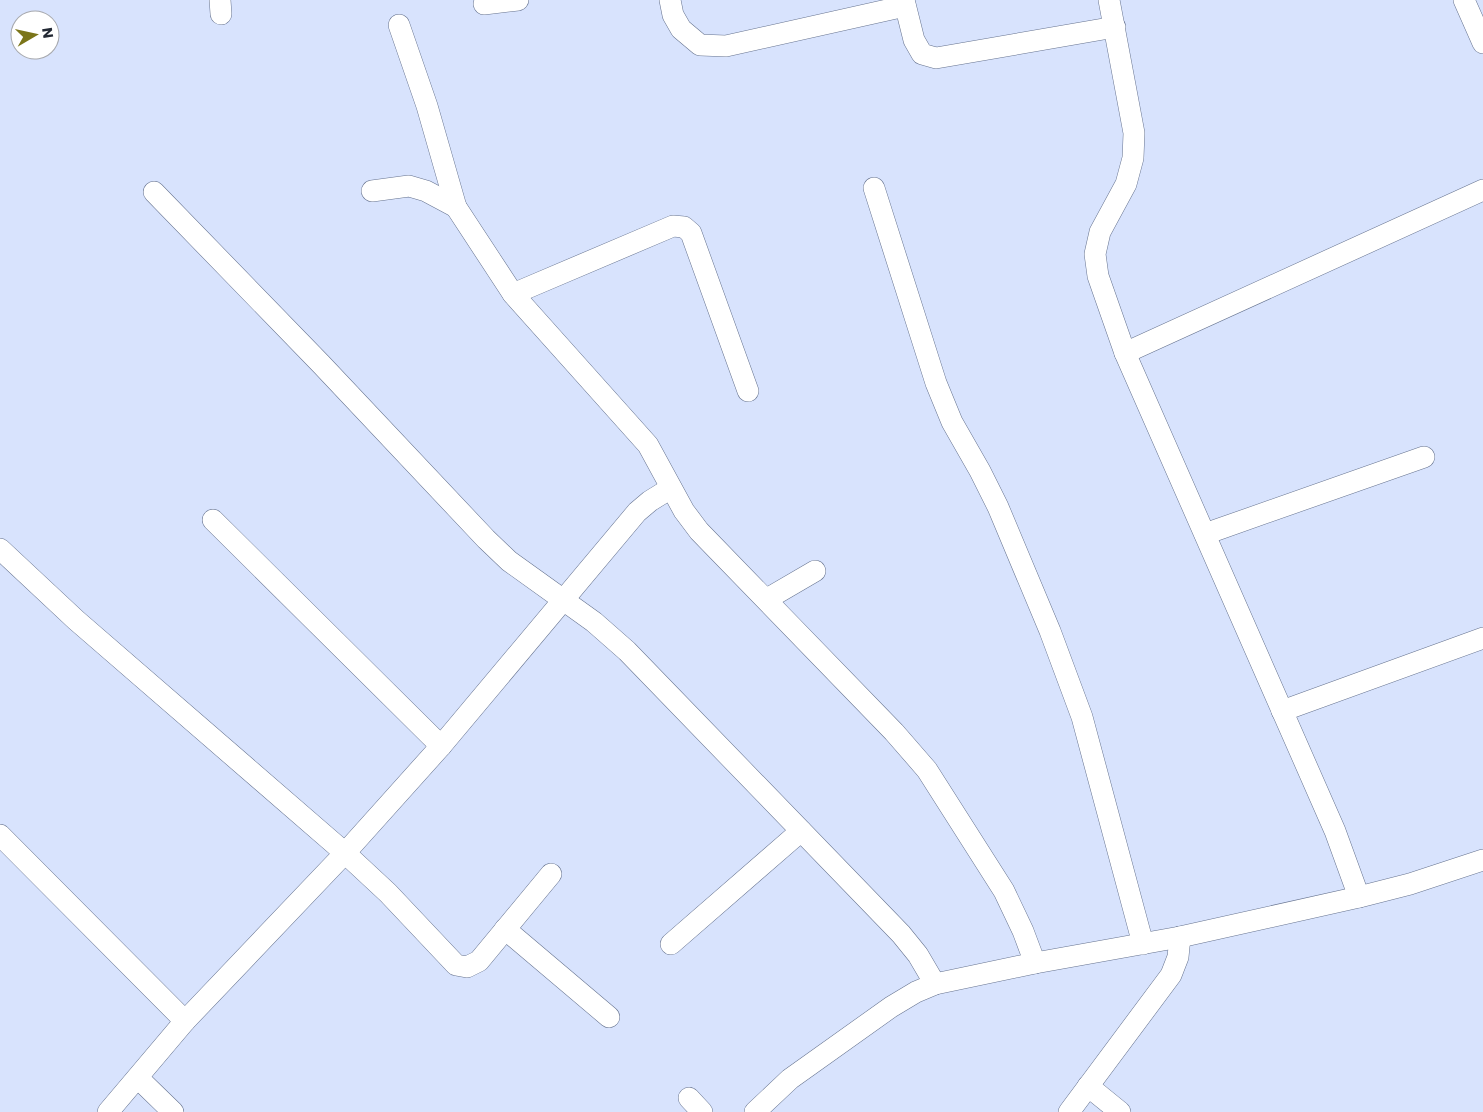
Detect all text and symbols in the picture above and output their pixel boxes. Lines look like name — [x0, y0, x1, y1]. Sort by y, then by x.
north arrow — [10, 10, 60, 60]
text: N — [37, 26, 59, 40]

